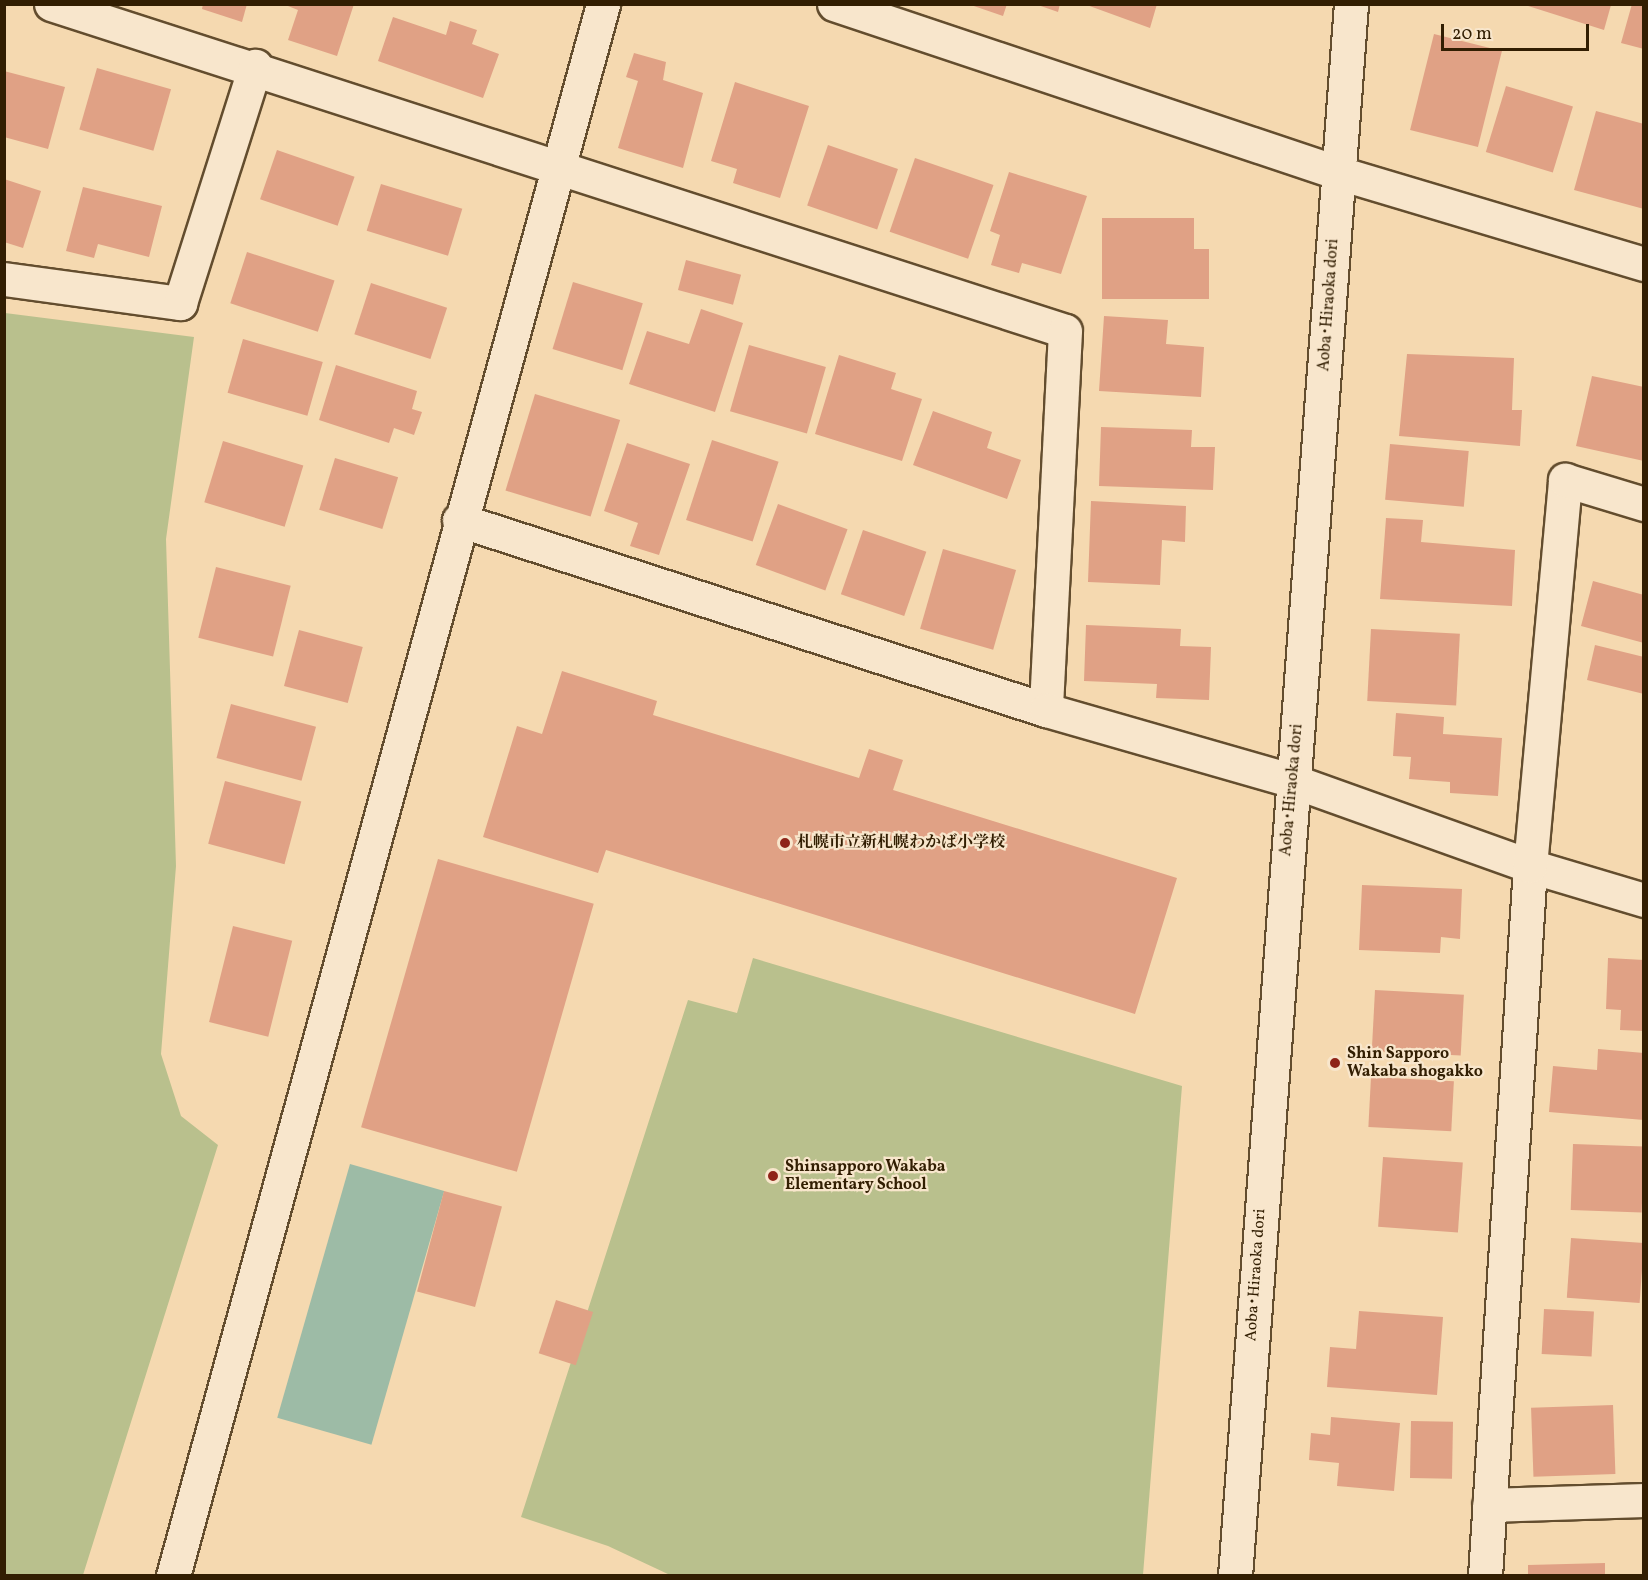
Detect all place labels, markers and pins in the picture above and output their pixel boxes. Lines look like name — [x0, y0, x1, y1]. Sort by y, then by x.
place label: 札幌市立新札幌わかば小学校 — [797, 833, 1005, 853]
marker: 札幌市立新札幌わかば小学校 — [778, 836, 792, 850]
place label: Shin Sapporo Wakaba shogakko — [1347, 1044, 1483, 1082]
marker: Shin Sapporo Wakaba shogakko — [1328, 1056, 1342, 1070]
place label: Shinsapporo Wakaba Elementary School — [785, 1157, 946, 1195]
marker: Shinsapporo Wakaba Elementary School — [766, 1169, 780, 1183]

